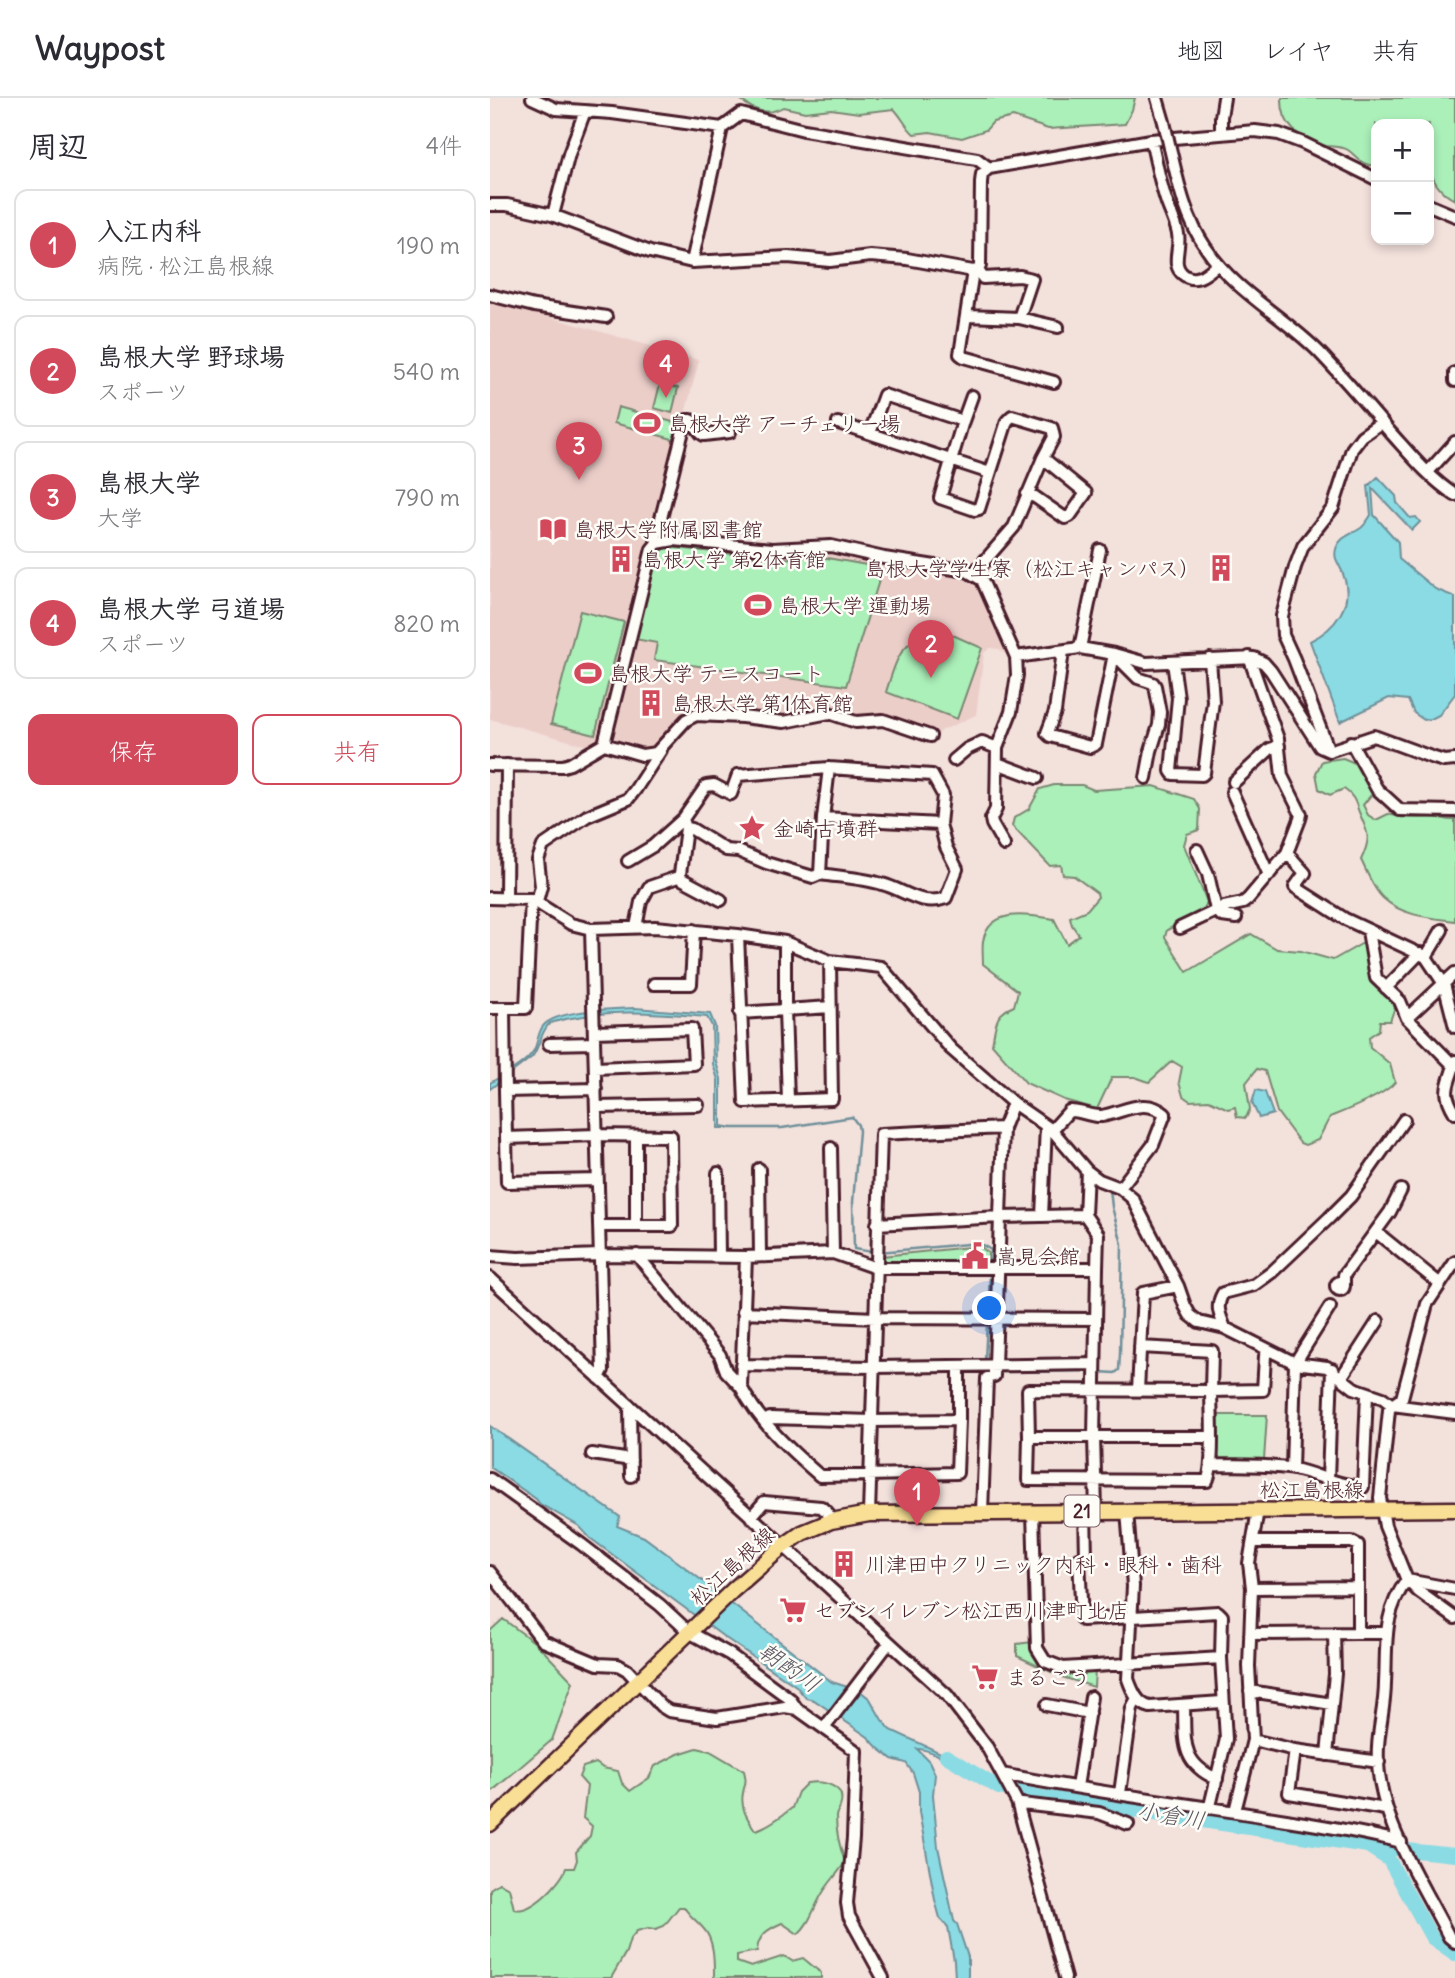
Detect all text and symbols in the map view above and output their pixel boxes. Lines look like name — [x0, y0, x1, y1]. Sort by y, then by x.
text: Waypost — [35, 27, 165, 69]
text: 地図 — [1177, 35, 1225, 65]
text: レイヤ — [1263, 35, 1334, 65]
text: 共有 — [1372, 35, 1420, 65]
map controls — [1371, 119, 1434, 245]
button: + — [1371, 119, 1434, 182]
text: 周辺 — [28, 127, 88, 165]
text: 4件 — [426, 131, 462, 160]
button: − — [1371, 182, 1434, 245]
text: 入江内科 — [97, 214, 201, 247]
text: 1 — [48, 231, 58, 260]
text: 190 m — [397, 231, 460, 260]
text: 病院 · 松江島根線 — [97, 251, 274, 280]
text: 島根大学 野球場 — [97, 340, 285, 373]
pin: 4 — [643, 340, 689, 398]
text: 2 — [47, 357, 59, 386]
text: 540 m — [393, 357, 460, 386]
text: スポーツ — [97, 377, 189, 406]
sports icon: 島根大学 アーチェリー場 — [632, 408, 662, 438]
place label: 島根大学 アーチェリー場 — [668, 410, 901, 437]
pin: 3 — [556, 422, 602, 480]
text: 島根大学 — [97, 466, 201, 499]
text: 3 — [46, 483, 60, 512]
text: 790 m — [395, 483, 460, 512]
text: 大学 — [97, 503, 143, 532]
library icon: 島根大学附属図書館 — [538, 514, 568, 544]
place label: 島根大学附属図書館 — [574, 516, 763, 543]
building icon: 島根大学 第2体育館 — [606, 544, 636, 574]
place label: 島根大学 第2体育館 — [642, 546, 827, 573]
building icon: 島根大学学生寮（松江キャンパス） — [1206, 553, 1236, 583]
place label: 島根大学学生寮（松江キャンパス） — [865, 555, 1200, 582]
sports icon: 島根大学 運動場 — [743, 590, 773, 620]
text: 島根大学 弓道場 — [97, 592, 285, 625]
place label: 島根大学 運動場 — [779, 592, 931, 619]
text: 4 — [46, 609, 60, 638]
text: 820 m — [393, 609, 460, 638]
pin: 2 — [908, 620, 954, 678]
text: スポーツ — [97, 629, 189, 658]
sports icon: 島根大学 テニスコート — [573, 658, 603, 688]
place label: 島根大学 テニスコート — [609, 660, 824, 687]
building icon: 島根大学 第1体育館 — [636, 688, 666, 718]
place label: 島根大学 第1体育館 — [672, 690, 853, 717]
button: 保存 — [28, 714, 238, 785]
button: 共有 — [252, 714, 462, 785]
place icon: 金崎古墳群 — [737, 813, 767, 843]
place label: 金崎古墳群 — [773, 815, 878, 842]
public building icon: 嵩見会館 — [960, 1241, 990, 1271]
place label: 嵩見会館 — [996, 1243, 1080, 1270]
your location — [972, 1291, 1006, 1325]
pin: 1 — [894, 1468, 940, 1526]
street label: 松江島根線 — [1260, 1476, 1365, 1503]
road number: 21 — [1064, 1496, 1100, 1526]
street label: 松江島根線 — [684, 1521, 780, 1611]
building icon: 川津田中クリニック内科・眼科・歯科 — [829, 1549, 859, 1579]
place label: 川津田中クリニック内科・眼科・歯科 — [865, 1551, 1222, 1578]
supermarket icon: セブンイレブン松江西川津町北店 — [778, 1595, 808, 1625]
place label: セブンイレブン松江西川津町北店 — [814, 1597, 1129, 1624]
water label: 朝酌川 — [753, 1635, 827, 1699]
supermarket icon: まるごう — [970, 1662, 1000, 1692]
place label: まるごう — [1006, 1664, 1091, 1691]
water label: 小倉川 — [1135, 1795, 1207, 1835]

